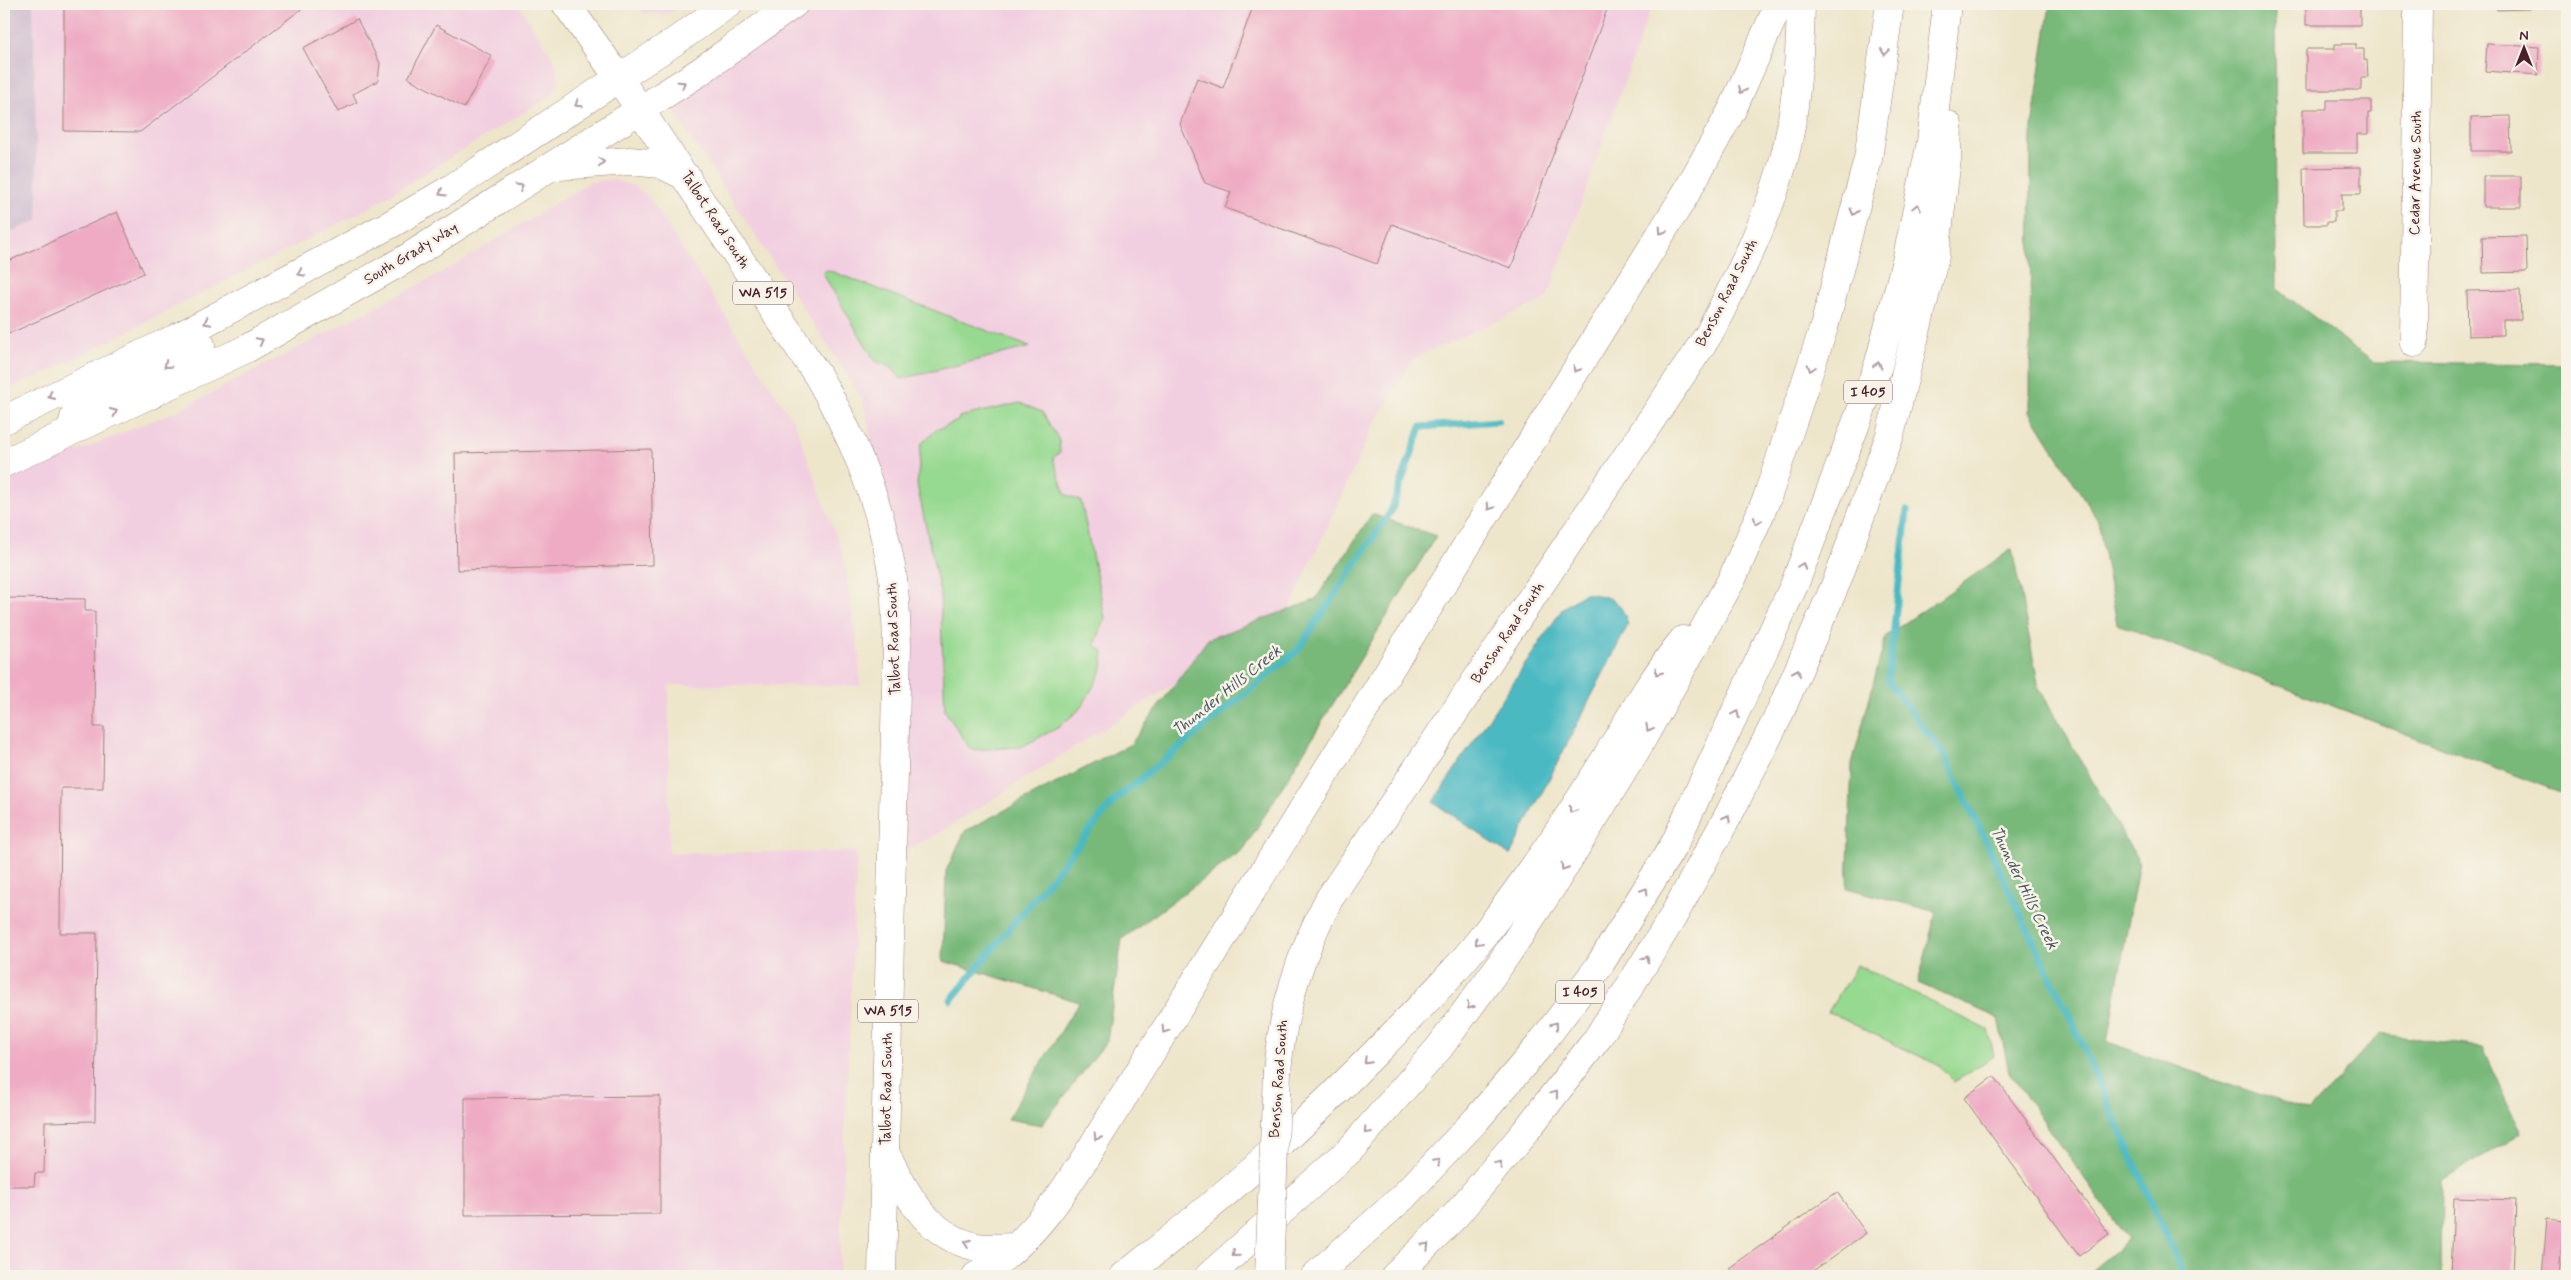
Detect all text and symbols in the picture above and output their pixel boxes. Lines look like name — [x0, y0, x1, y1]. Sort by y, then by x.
north arrow — [2498, 22, 2548, 72]
text: N — [2519, 27, 2529, 45]
one-way arrow — [1880, 48, 1890, 57]
one-way arrow — [677, 80, 686, 90]
one-way arrow — [1737, 85, 1748, 94]
one-way arrow — [574, 98, 584, 107]
street label: Cedar Avenue South — [2405, 110, 2427, 236]
one-way arrow — [597, 157, 605, 168]
street label: Talbot Road South — [676, 167, 754, 273]
one-way arrow — [515, 184, 524, 193]
one-way arrow — [439, 187, 448, 197]
one-way arrow — [1911, 203, 1922, 211]
one-way arrow — [1849, 207, 1860, 216]
street label: South Grady Way — [360, 218, 462, 290]
one-way arrow — [1659, 226, 1669, 235]
street label: Benson Road South — [1691, 236, 1763, 350]
one-way arrow — [297, 267, 306, 277]
road number: WA 515 — [733, 282, 793, 304]
one-way arrow — [203, 316, 212, 326]
one-way arrow — [255, 337, 264, 347]
one-way arrow — [164, 359, 173, 367]
one-way arrow — [1873, 361, 1883, 369]
one-way arrow — [1573, 364, 1583, 373]
one-way arrow — [1807, 364, 1817, 372]
road number: I 405 — [1844, 381, 1892, 404]
one-way arrow — [47, 390, 56, 400]
one-way arrow — [109, 408, 118, 419]
one-way arrow — [1487, 502, 1497, 511]
one-way arrow — [1752, 516, 1763, 525]
one-way arrow — [1796, 562, 1806, 570]
street label: Benson Road South — [1467, 578, 1549, 688]
street label: Talbot Road South — [882, 582, 906, 696]
water label: Thunder Hills Creek — [1168, 640, 1286, 742]
one-way arrow — [1655, 666, 1664, 675]
one-way arrow — [1791, 668, 1802, 677]
one-way arrow — [1730, 710, 1740, 719]
one-way arrow — [1645, 723, 1655, 732]
one-way arrow — [1569, 804, 1579, 813]
one-way arrow — [1720, 815, 1730, 824]
water label: Thunder Hills Creek — [1985, 823, 2063, 953]
one-way arrow — [1561, 862, 1571, 871]
one-way arrow — [1639, 887, 1649, 896]
one-way arrow — [1475, 936, 1484, 945]
one-way arrow — [1640, 956, 1650, 965]
road number: I 405 — [1556, 980, 1604, 1004]
road number: WA 515 — [858, 999, 918, 1022]
one-way arrow — [1467, 1000, 1476, 1009]
street label: Benson Road South — [1265, 1019, 1293, 1139]
one-way arrow — [1549, 1022, 1557, 1031]
one-way arrow — [1161, 1025, 1171, 1034]
street label: Talbot Road South — [876, 1032, 898, 1146]
one-way arrow — [1364, 1055, 1373, 1064]
one-way arrow — [1549, 1090, 1558, 1100]
one-way arrow — [1364, 1125, 1372, 1134]
one-way arrow — [1094, 1132, 1103, 1141]
one-way arrow — [1431, 1158, 1440, 1167]
one-way arrow — [1493, 1161, 1501, 1170]
one-way arrow — [963, 1239, 972, 1249]
one-way arrow — [1420, 1242, 1429, 1251]
one-way arrow — [1232, 1248, 1241, 1257]

